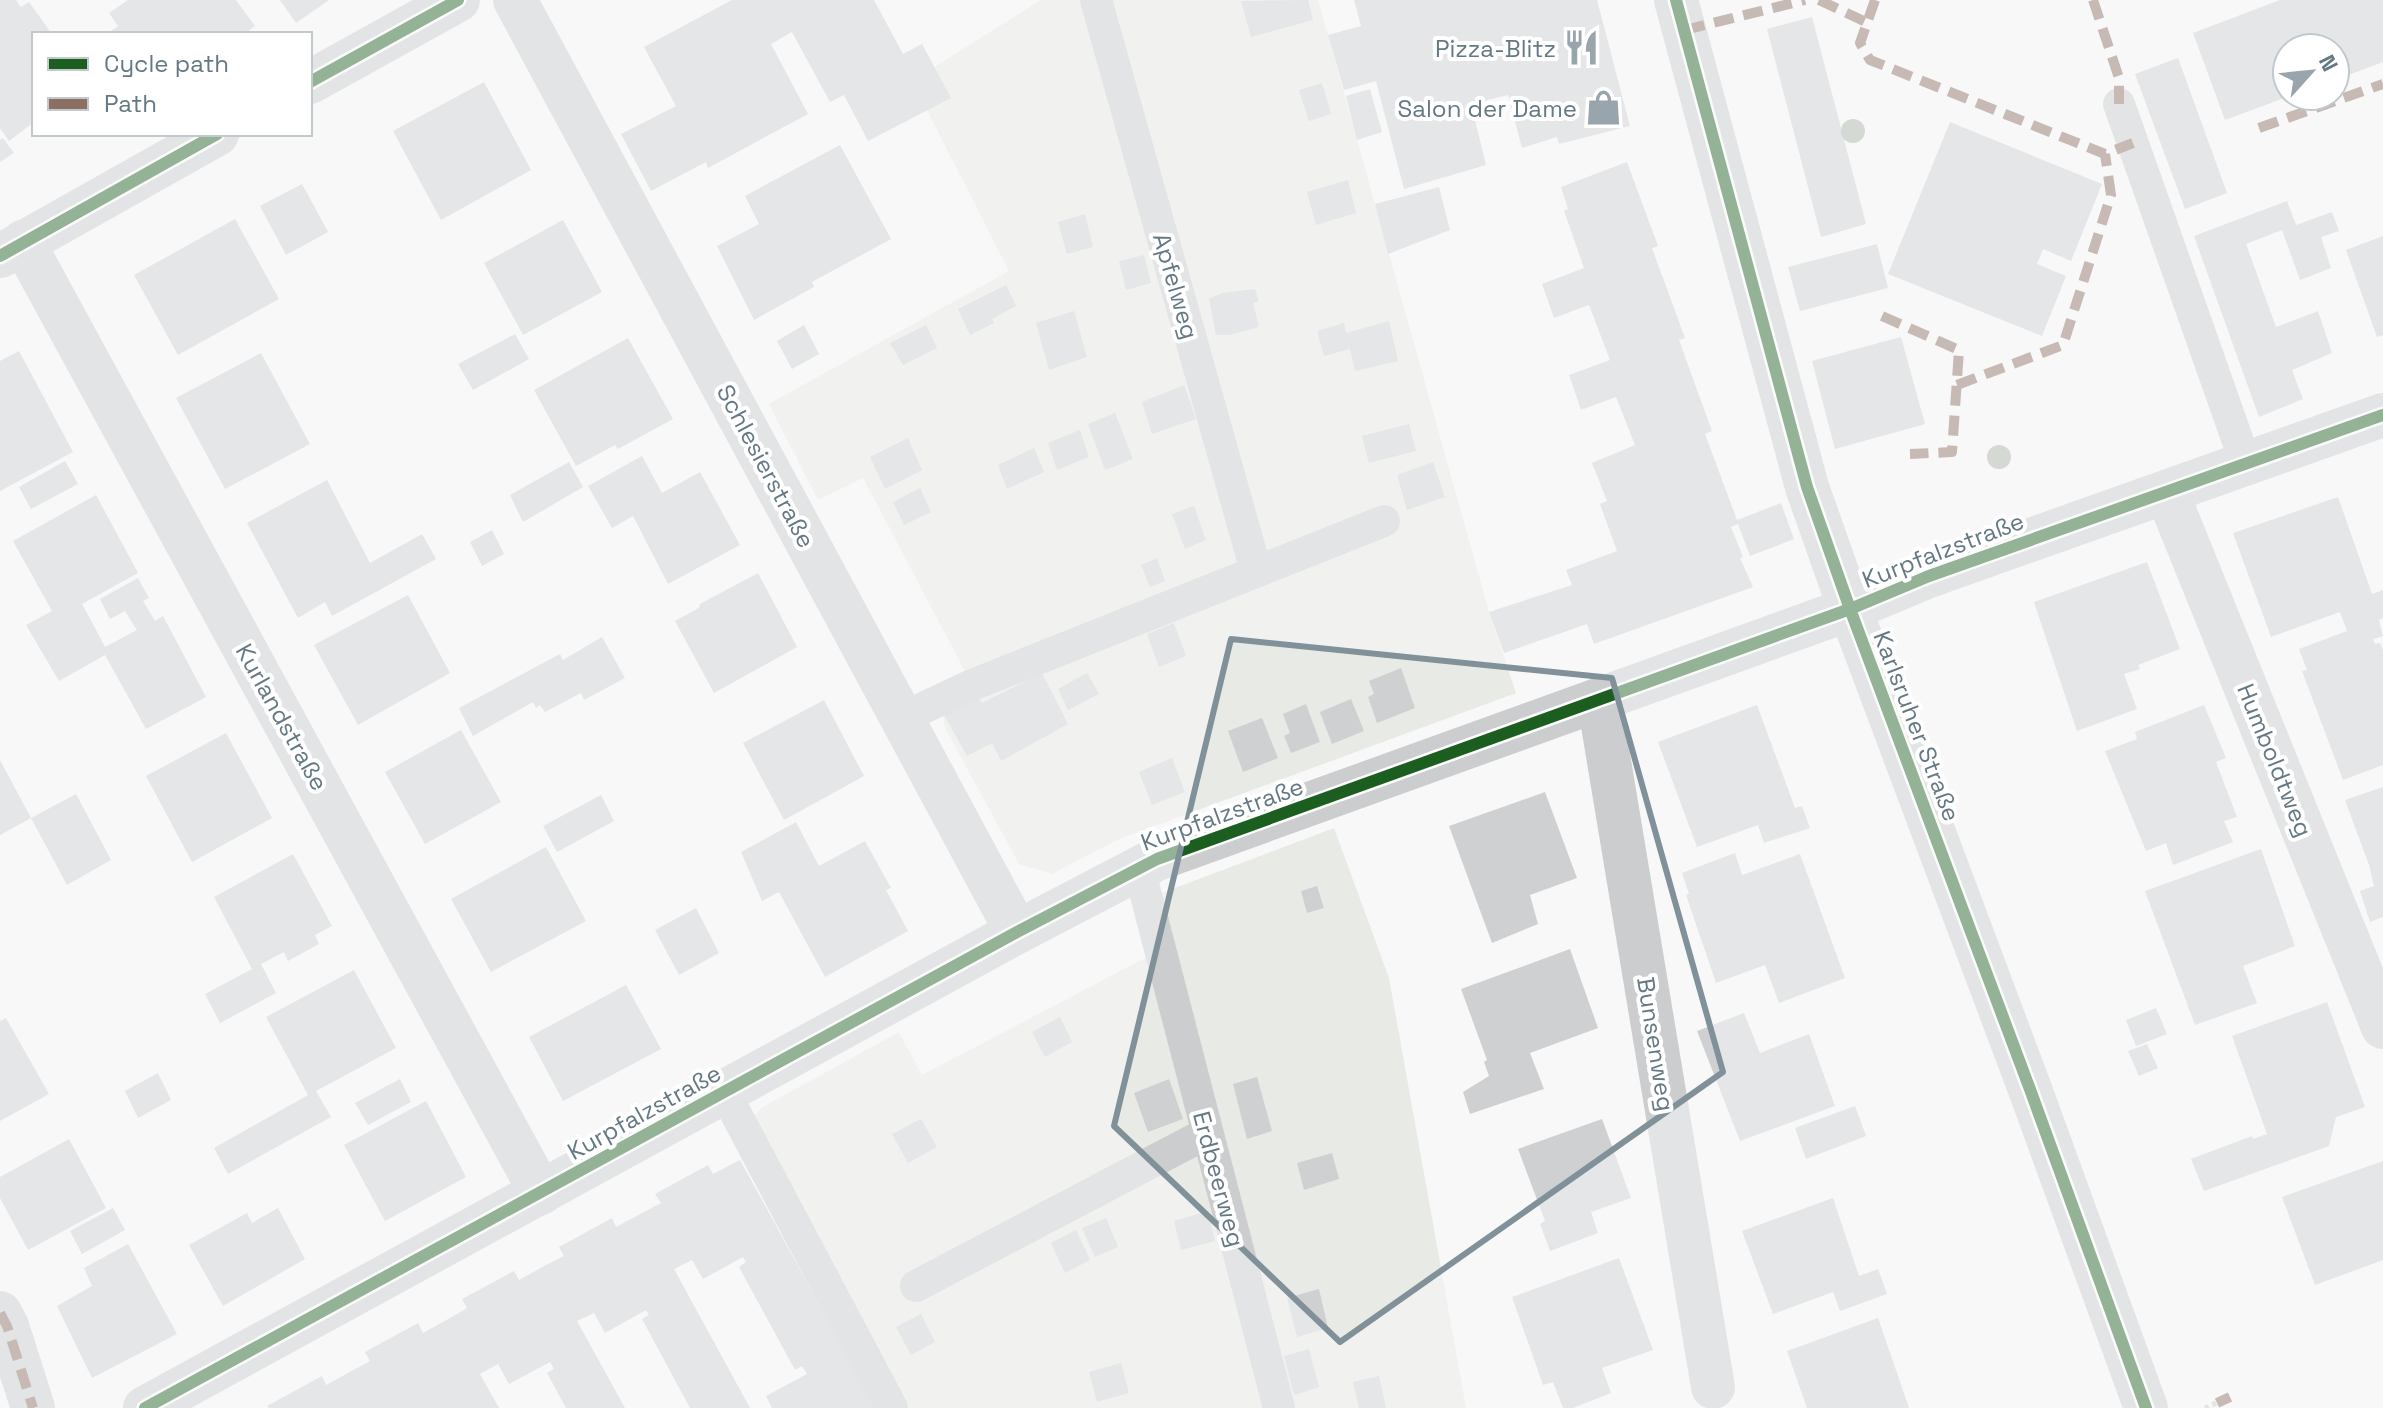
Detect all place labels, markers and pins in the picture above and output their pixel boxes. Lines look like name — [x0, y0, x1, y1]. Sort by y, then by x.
restaurant icon: Pizza-Blitz — [1563, 29, 1601, 67]
place label: Pizza-Blitz — [1435, 33, 1556, 64]
shop icon: Salon der Dame — [1584, 89, 1622, 127]
place label: Salon der Dame — [1397, 93, 1577, 124]

